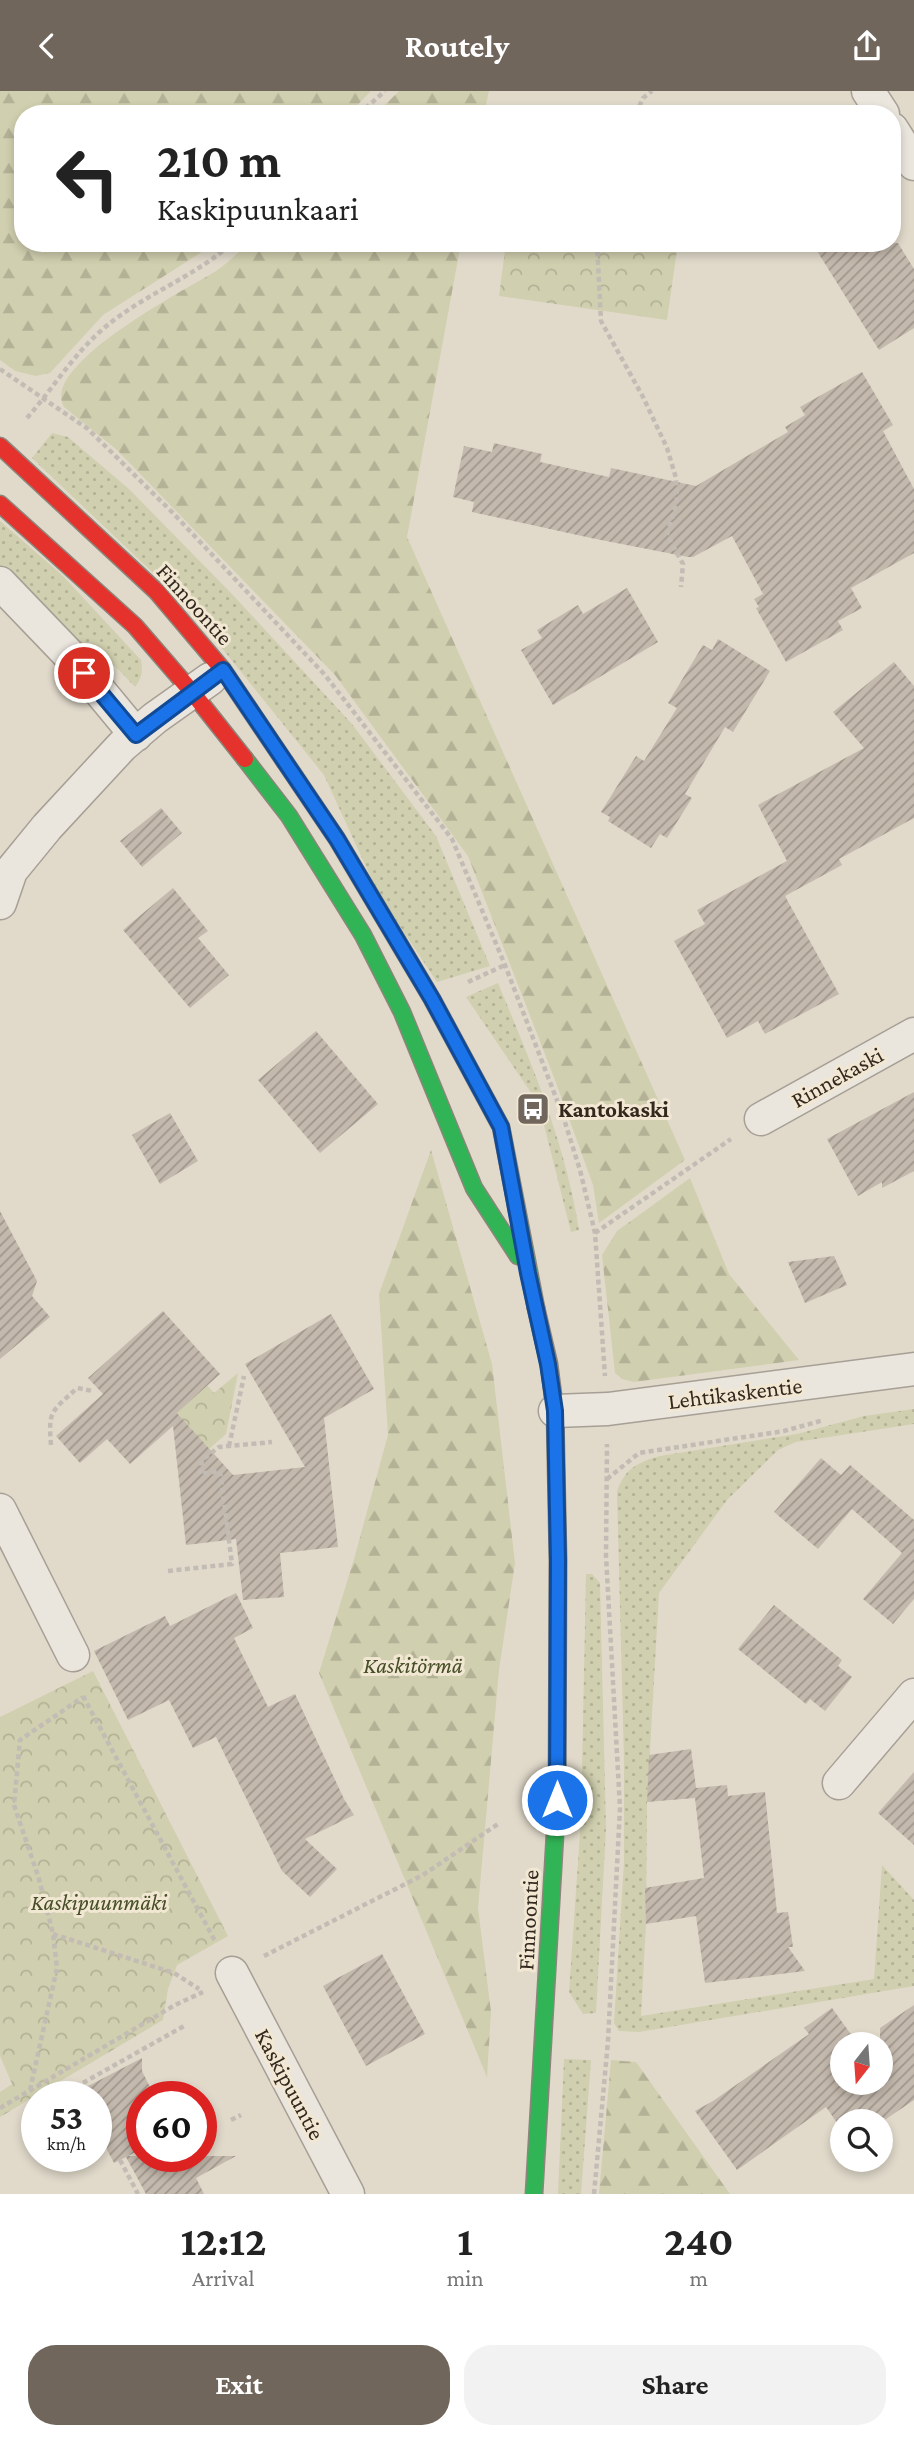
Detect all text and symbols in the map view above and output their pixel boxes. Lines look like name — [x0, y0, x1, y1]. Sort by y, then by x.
icon: back — [28, 27, 66, 65]
icon: share — [848, 27, 886, 65]
text: Routely — [405, 28, 509, 64]
icon: left — [42, 133, 133, 224]
text: 210 m — [157, 133, 281, 188]
text: Kaskipuunkaari — [157, 191, 359, 227]
street label: Finnoontie — [152, 558, 238, 650]
pin — [54, 643, 114, 703]
icon: arrive — [65, 654, 103, 692]
street label: Rinnekaski — [786, 1041, 888, 1113]
bus stop icon: Kantokaski — [514, 1090, 552, 1128]
place label: Kantokaski — [558, 1096, 669, 1122]
street label: Lehtikaskentie — [666, 1372, 804, 1414]
park label: Kaskitörmä — [363, 1652, 463, 1678]
position arrow — [520, 1763, 594, 1837]
street label: Finnoontie — [512, 1869, 544, 1971]
park label: Kaskipuunmäki — [31, 1889, 168, 1915]
street label: Kaskipuuntie — [250, 2024, 330, 2144]
north arrow — [830, 2032, 892, 2095]
map controls — [830, 2032, 893, 2172]
speed limit sign: 60 — [126, 2081, 217, 2172]
text: 53 — [50, 2098, 83, 2137]
button: search — [830, 2109, 893, 2172]
text: km/h — [47, 2134, 86, 2154]
text: 12:12 — [180, 2217, 266, 2264]
text: 1 — [457, 2217, 473, 2264]
text: 240 — [664, 2217, 734, 2264]
text: Arrival — [192, 2265, 255, 2291]
text: min — [447, 2265, 484, 2291]
text: m — [690, 2265, 708, 2291]
button: Exit — [28, 2345, 450, 2425]
button: Share — [464, 2345, 886, 2425]

